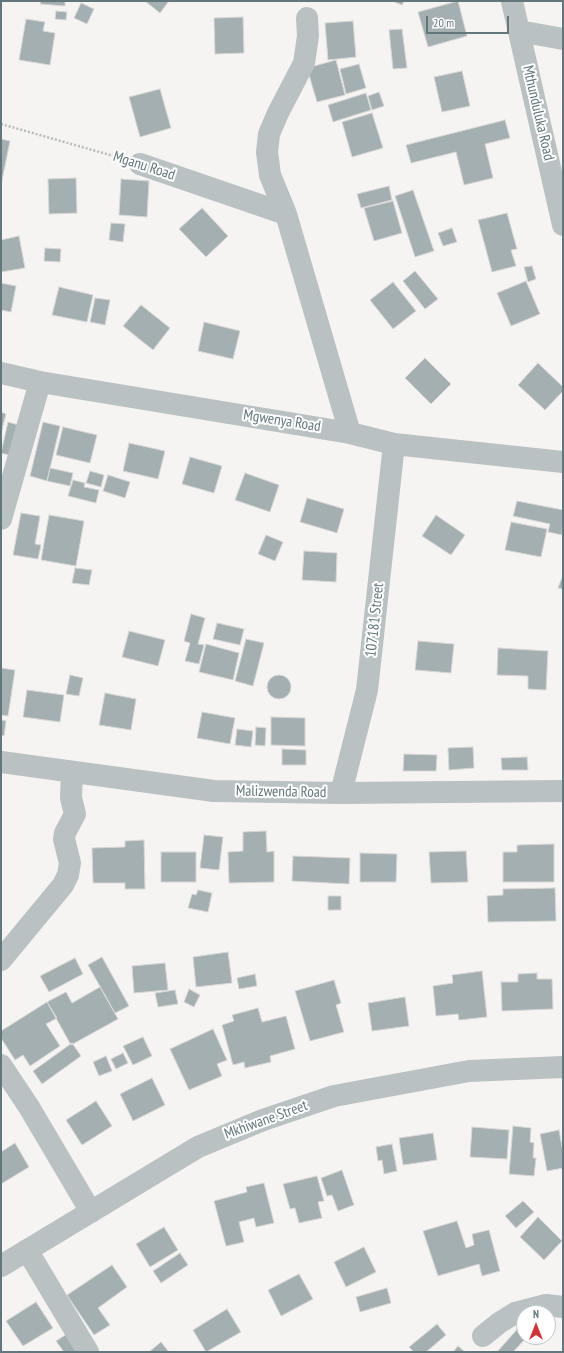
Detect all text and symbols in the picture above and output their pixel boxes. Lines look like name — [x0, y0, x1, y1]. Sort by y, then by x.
scale bar — [428, 8, 511, 34]
text: 20 m — [433, 15, 454, 30]
street label: Mthunduluka Road — [518, 64, 558, 162]
street label: Mganu Road — [111, 148, 177, 184]
street label: Mgwenya Road — [242, 406, 322, 436]
street label: 107181 Street — [362, 582, 388, 658]
street label: Malizwenda Road — [236, 782, 326, 802]
street label: Mkhiwane Street — [222, 1097, 310, 1143]
north arrow — [516, 1305, 556, 1345]
text: N — [533, 1307, 539, 1321]

